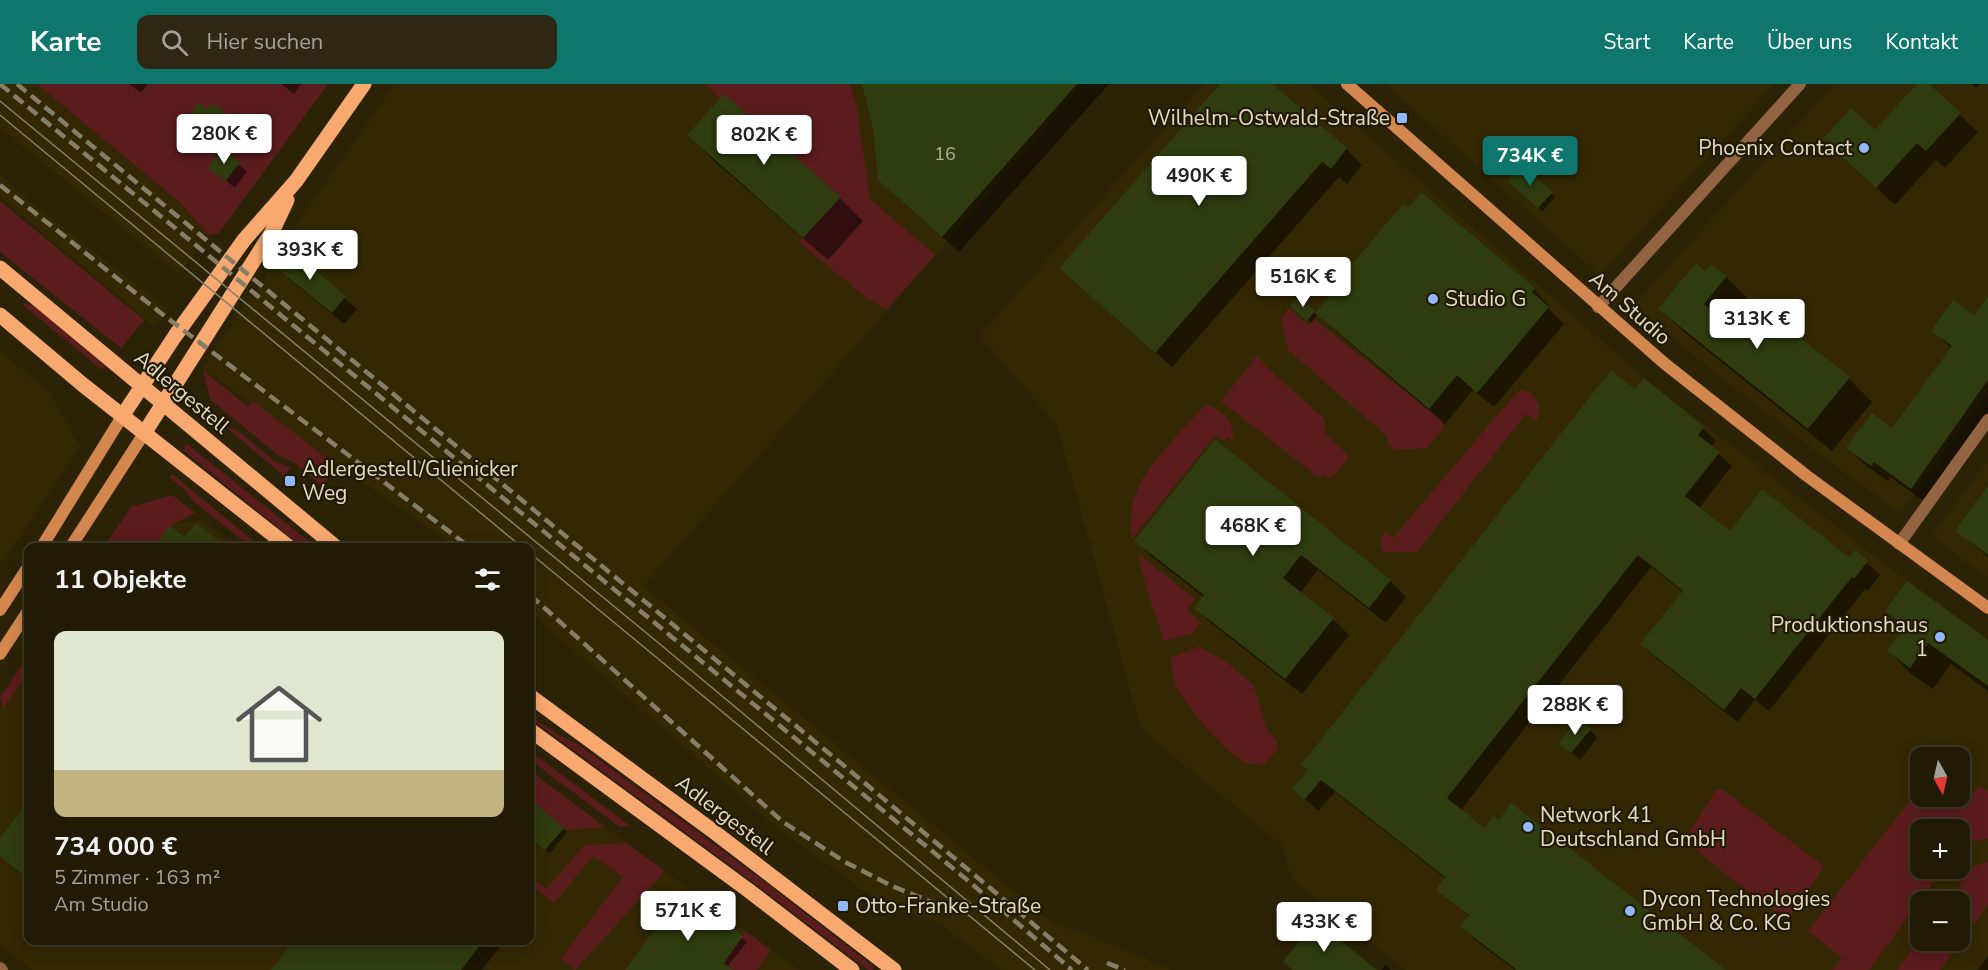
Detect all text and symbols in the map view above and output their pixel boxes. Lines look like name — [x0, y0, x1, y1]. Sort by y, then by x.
search box — [137, 15, 557, 69]
text: Karte — [30, 23, 101, 61]
icon: search — [158, 26, 191, 59]
text: Hier suchen — [206, 27, 323, 57]
text: Start — [1603, 28, 1650, 56]
text: Karte — [1683, 28, 1734, 56]
text: Über uns — [1767, 28, 1852, 56]
text: Kontakt — [1885, 28, 1958, 56]
place label: Wilhelm-Ostwald-Straße — [1148, 104, 1390, 132]
marker: Wilhelm-Ostwald-Straße — [1395, 111, 1409, 125]
pin: 280K € — [175, 114, 273, 165]
pin: 802K € — [715, 115, 813, 166]
text: 280K € — [191, 120, 257, 147]
text: 802K € — [731, 121, 797, 148]
place label: Phoenix Contact — [1698, 134, 1853, 162]
pin: 734K € — [1481, 136, 1579, 187]
marker: Phoenix Contact — [1857, 141, 1871, 155]
house number: 16 — [934, 142, 956, 166]
text: 734K € — [1497, 142, 1563, 169]
pin: 490K € — [1150, 156, 1248, 207]
text: 490K € — [1166, 162, 1232, 189]
pin: 393K € — [261, 230, 359, 281]
text: 393K € — [277, 236, 343, 263]
pin: 516K € — [1254, 257, 1352, 308]
text: 516K € — [1270, 263, 1336, 290]
street label: Am Studio — [1583, 265, 1677, 351]
place label: Studio G — [1445, 285, 1526, 313]
marker: Studio G — [1426, 292, 1440, 306]
pin: 313K € — [1708, 299, 1806, 350]
text: 313K € — [1724, 305, 1790, 332]
street label: Adlergestell — [128, 344, 236, 441]
place label: Adlergestell/Glienicker Weg — [302, 455, 518, 507]
marker: Adlergestell/Glienicker Weg — [283, 474, 297, 488]
pin: 468K € — [1204, 506, 1302, 557]
text: 468K € — [1220, 512, 1286, 539]
text: 11 Objekte — [54, 562, 187, 597]
icon: filters — [471, 563, 504, 596]
place label: Produktionshaus 1 — [1771, 611, 1928, 663]
marker: Produktionshaus 1 — [1933, 630, 1947, 644]
icon: home — [225, 670, 333, 778]
pin: 288K € — [1526, 685, 1624, 736]
text: 288K € — [1542, 691, 1608, 718]
north arrow — [1910, 747, 1970, 807]
map controls — [1910, 747, 1970, 951]
street label: Adlergestell — [670, 769, 781, 862]
place label: Network 41 Deutschland GmbH — [1540, 801, 1726, 853]
button: + — [1910, 819, 1970, 879]
marker: Network 41 Deutschland GmbH — [1521, 820, 1535, 834]
text: 734 000 € — [54, 829, 177, 864]
text: 5 Zimmer · 163 m² — [54, 864, 220, 891]
place label: Dycon Technologies GmbH & Co. KG — [1642, 885, 1830, 937]
text: Am Studio — [54, 891, 149, 918]
pin: 571K € — [639, 891, 737, 942]
button: − — [1910, 891, 1970, 951]
place label: Otto-Franke-Straße — [855, 892, 1041, 920]
text: 571K € — [655, 897, 721, 924]
marker: Otto-Franke-Straße — [836, 899, 850, 913]
pin: 433K € — [1275, 902, 1373, 953]
marker: Dycon Technologies GmbH & Co. KG — [1623, 904, 1637, 918]
text: 433K € — [1291, 908, 1357, 935]

